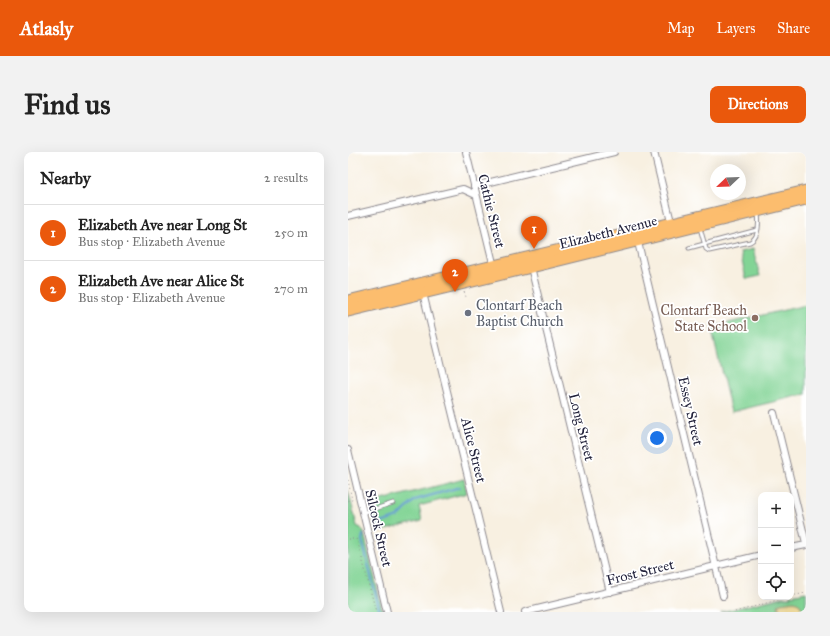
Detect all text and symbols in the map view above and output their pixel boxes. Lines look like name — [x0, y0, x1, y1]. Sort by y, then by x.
text: Atlasly — [20, 17, 73, 40]
text: Map — [667, 20, 695, 37]
text: Layers — [717, 20, 755, 37]
text: Share — [777, 20, 810, 37]
button: Directions — [710, 86, 806, 123]
text: Find us — [24, 87, 110, 122]
north arrow — [710, 164, 746, 200]
text: Nearby — [40, 168, 91, 189]
text: 2 results — [264, 170, 308, 186]
street label: Cathie Street — [474, 172, 509, 250]
street label: Elizabeth Avenue — [557, 212, 659, 253]
text: Elizabeth Ave near Long St — [78, 216, 247, 234]
pin: 1 — [521, 216, 547, 249]
text: 1 — [50, 225, 56, 241]
text: 250 m — [274, 225, 308, 241]
text: Bus stop · Elizabeth Avenue — [78, 234, 225, 250]
pin: 2 — [442, 259, 468, 292]
text: Elizabeth Ave near Alice St — [78, 272, 244, 290]
text: 2 — [50, 281, 56, 297]
text: 270 m — [274, 281, 308, 297]
text: Bus stop · Elizabeth Avenue — [78, 290, 225, 306]
place label: Clontarf Beach Baptist Church — [476, 297, 564, 330]
place label: Clontarf Beach State School — [661, 302, 747, 335]
marker: Clontarf Beach Baptist Church — [463, 308, 473, 318]
marker: Clontarf Beach State School — [750, 313, 760, 323]
street label: Essey Street — [674, 375, 707, 447]
street label: Long Street — [565, 391, 598, 463]
street label: Alice Street — [457, 415, 490, 484]
your location — [647, 428, 667, 448]
street label: Silcock Street — [361, 488, 396, 569]
map controls — [758, 492, 794, 600]
button: + — [758, 492, 794, 528]
button: − — [758, 528, 794, 564]
street label: Frost Street — [605, 556, 676, 589]
button: locate — [758, 564, 794, 600]

